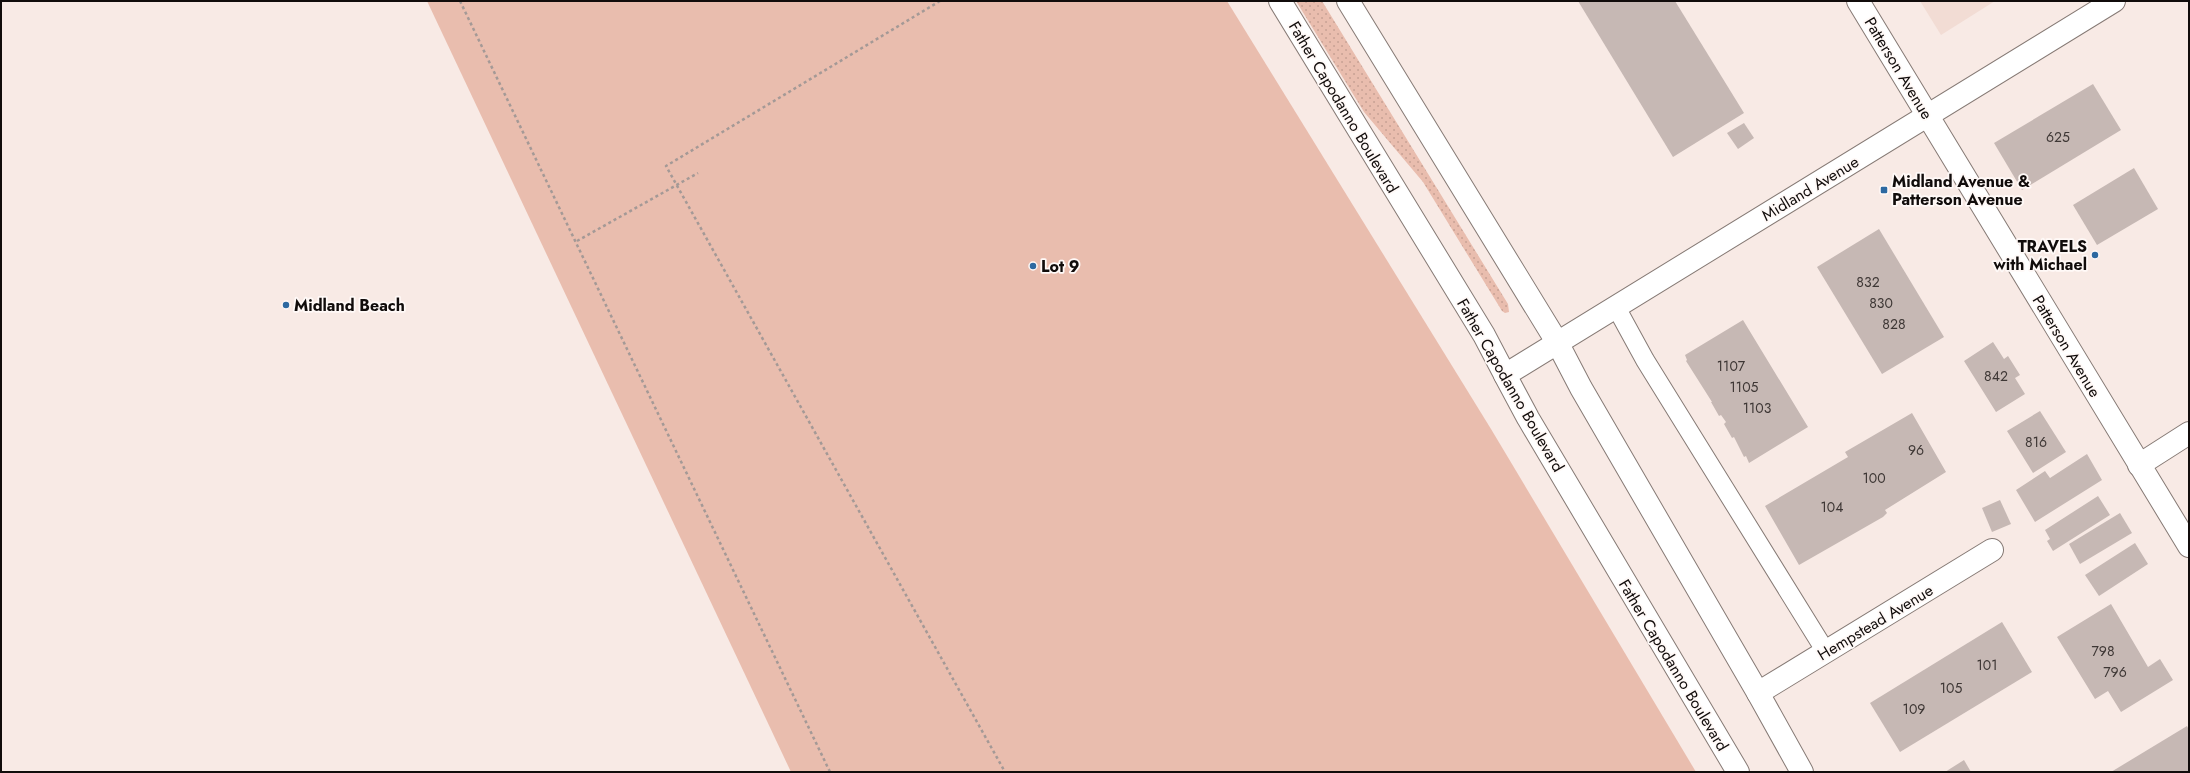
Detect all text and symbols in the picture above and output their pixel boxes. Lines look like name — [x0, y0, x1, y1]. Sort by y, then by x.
street label: Patterson Avenue — [1859, 13, 1938, 124]
street label: Father Capodanno Boulevard — [1283, 17, 1404, 198]
house number: 625 — [2046, 127, 2070, 147]
street label: Midland Avenue — [1757, 150, 1863, 227]
place label: Midland Avenue & Patterson Avenue — [1892, 170, 2030, 211]
marker: Midland Avenue & Patterson Avenue — [1879, 185, 1889, 195]
place label: TRAVELS with Michael — [1993, 235, 2087, 276]
marker: TRAVELS with Michael — [2090, 250, 2100, 260]
place label: Lot 9 — [1041, 255, 1079, 278]
marker: Lot 9 — [1028, 261, 1038, 271]
house number: 832 — [1856, 272, 1880, 292]
street label: Patterson Avenue — [2027, 291, 2106, 402]
house number: 830 — [1869, 293, 1893, 313]
place label: Midland Beach — [294, 294, 405, 317]
street label: Father Capodanno Boulevard — [1451, 294, 1570, 476]
marker: Midland Beach — [281, 300, 291, 310]
house number: 828 — [1882, 314, 1906, 334]
house number: 1107 — [1717, 356, 1746, 376]
house number: 842 — [1984, 366, 2008, 386]
house number: 1105 — [1730, 377, 1759, 397]
house number: 1103 — [1743, 398, 1772, 418]
house number: 816 — [2025, 432, 2047, 452]
house number: 96 — [1908, 440, 1924, 460]
house number: 100 — [1862, 468, 1886, 488]
house number: 104 — [1821, 497, 1843, 517]
street label: Father Capodanno Boulevard — [1613, 575, 1734, 756]
street label: Hempstead Avenue — [1813, 579, 1937, 666]
house number: 798 — [2091, 641, 2115, 661]
house number: 101 — [1977, 655, 1998, 675]
house number: 796 — [2103, 662, 2127, 682]
house number: 105 — [1940, 678, 1962, 698]
house number: 109 — [1903, 699, 1925, 719]

